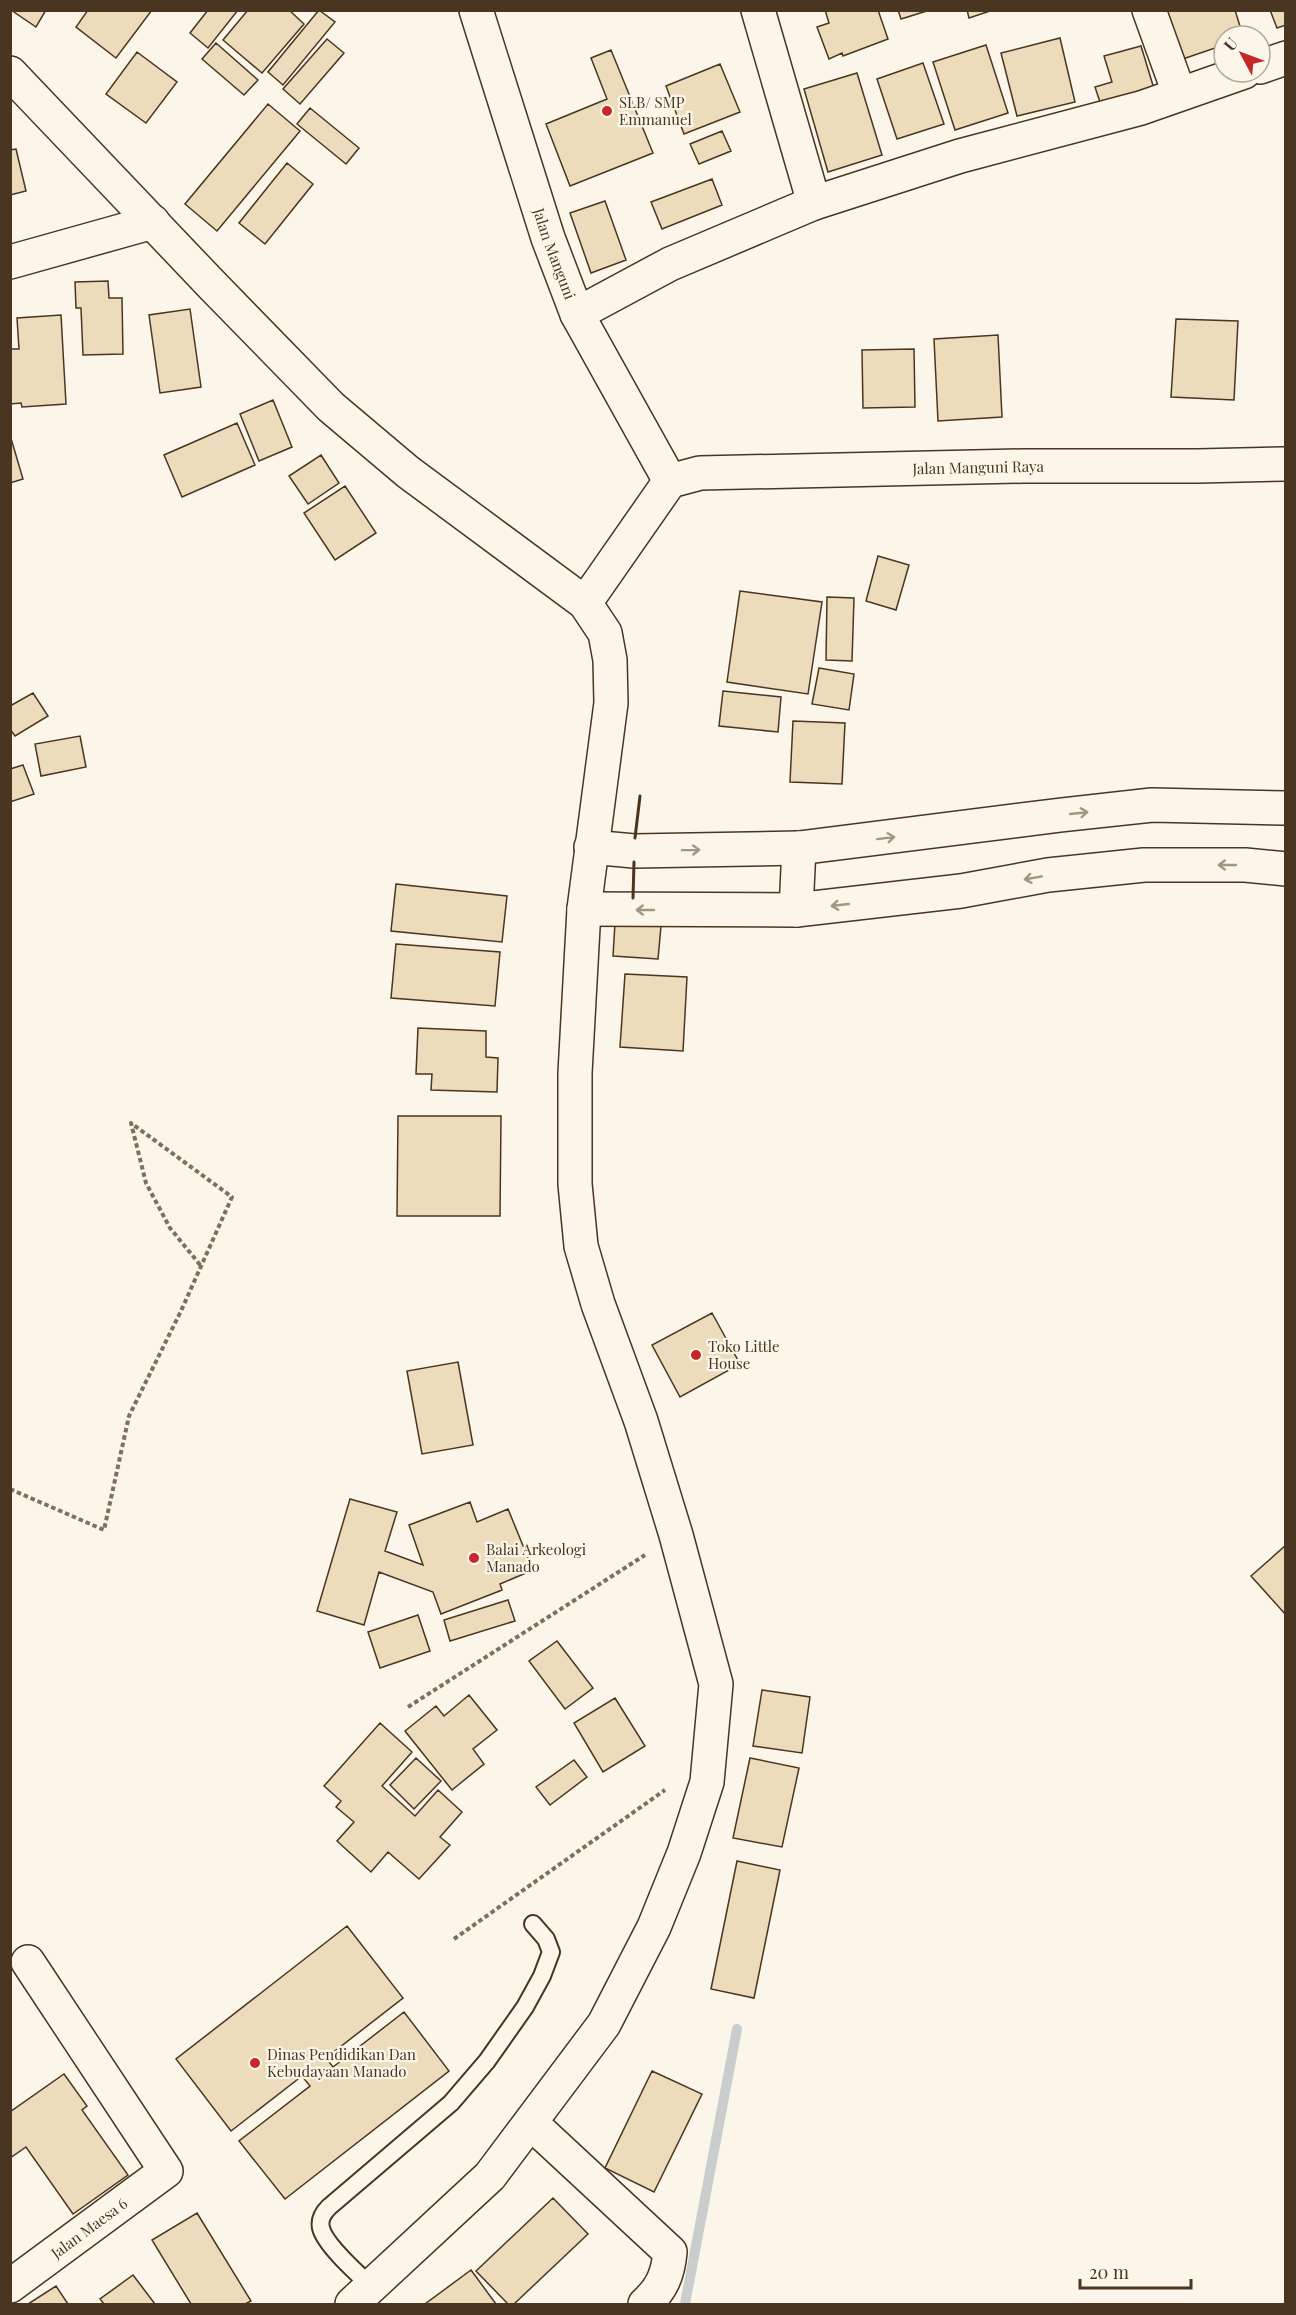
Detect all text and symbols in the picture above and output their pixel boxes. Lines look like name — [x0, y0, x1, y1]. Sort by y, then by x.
north arrow — [1212, 24, 1272, 84]
text: U — [1219, 33, 1242, 55]
place label: SLB/ SMP Emmanuel — [619, 92, 692, 129]
marker: SLB/ SMP Emmanuel — [600, 104, 614, 118]
street label: Jalan Manguni — [529, 204, 581, 303]
street label: Jalan Manguni Raya — [911, 456, 1045, 478]
one-way arrow — [1068, 807, 1088, 818]
one-way arrow — [875, 832, 895, 843]
one-way arrow — [681, 844, 701, 855]
one-way arrow — [1218, 859, 1238, 871]
one-way arrow — [1024, 873, 1043, 884]
one-way arrow — [831, 899, 850, 910]
one-way arrow — [636, 904, 656, 916]
place label: Toko Little House — [708, 1336, 780, 1373]
marker: Toko Little House — [689, 1348, 703, 1362]
place label: Balai Arkeologi Manado — [486, 1539, 587, 1576]
marker: Balai Arkeologi Manado — [467, 1551, 481, 1565]
place label: Dinas Pendidikan Dan Kebudayaan Manado — [267, 2044, 416, 2081]
marker: Dinas Pendidikan Dan Kebudayaan Manado — [248, 2056, 262, 2070]
street label: Jalan Maesa 6 — [46, 2193, 131, 2263]
scale bar — [1080, 2252, 1191, 2290]
text: 20 m — [1089, 2260, 1129, 2284]

